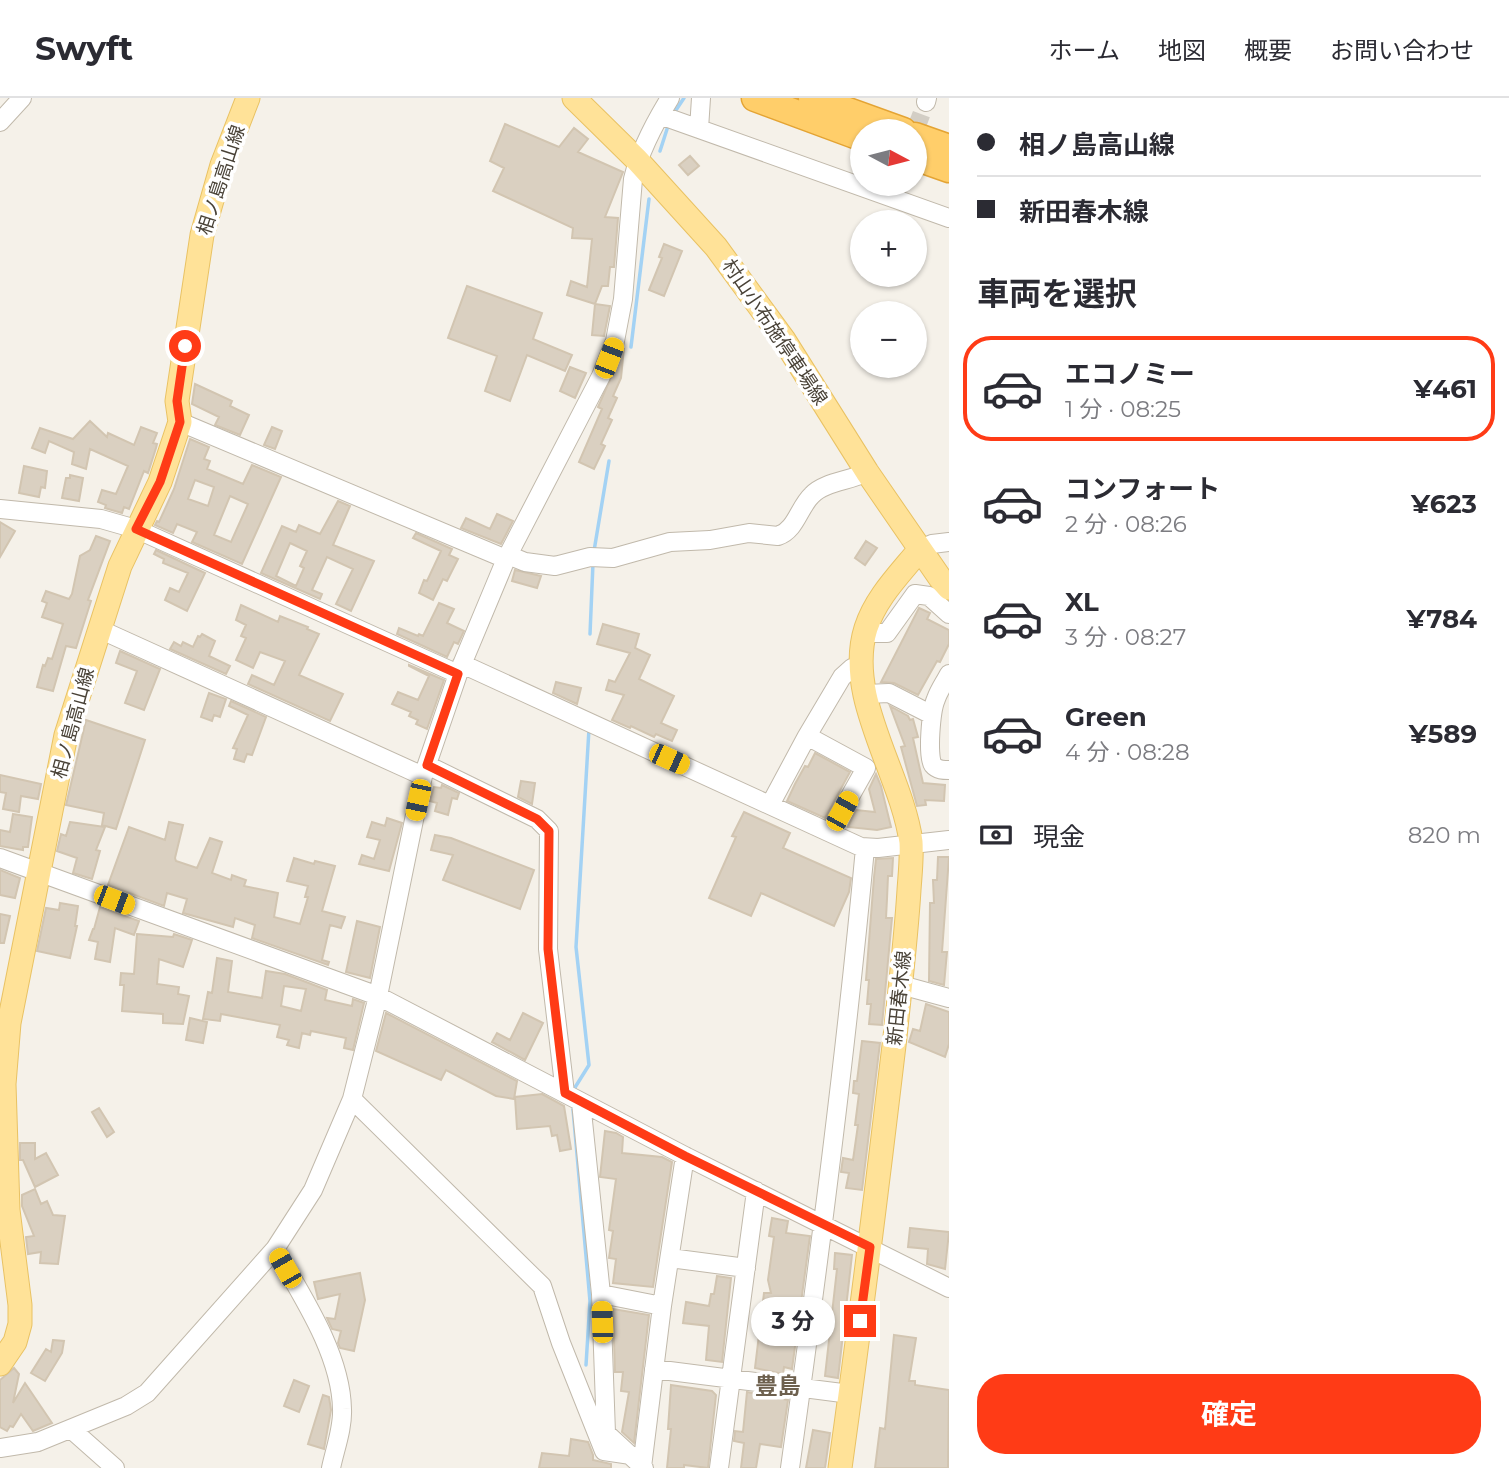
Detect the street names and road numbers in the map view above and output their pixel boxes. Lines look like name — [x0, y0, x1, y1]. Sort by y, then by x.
street label: 相ノ島高山線 — [192, 122, 250, 238]
street label: 村山小布施停車場線 — [718, 255, 832, 409]
street label: 相ノ島高山線 — [47, 665, 99, 781]
street label: 新田春木線 — [883, 950, 915, 1046]

